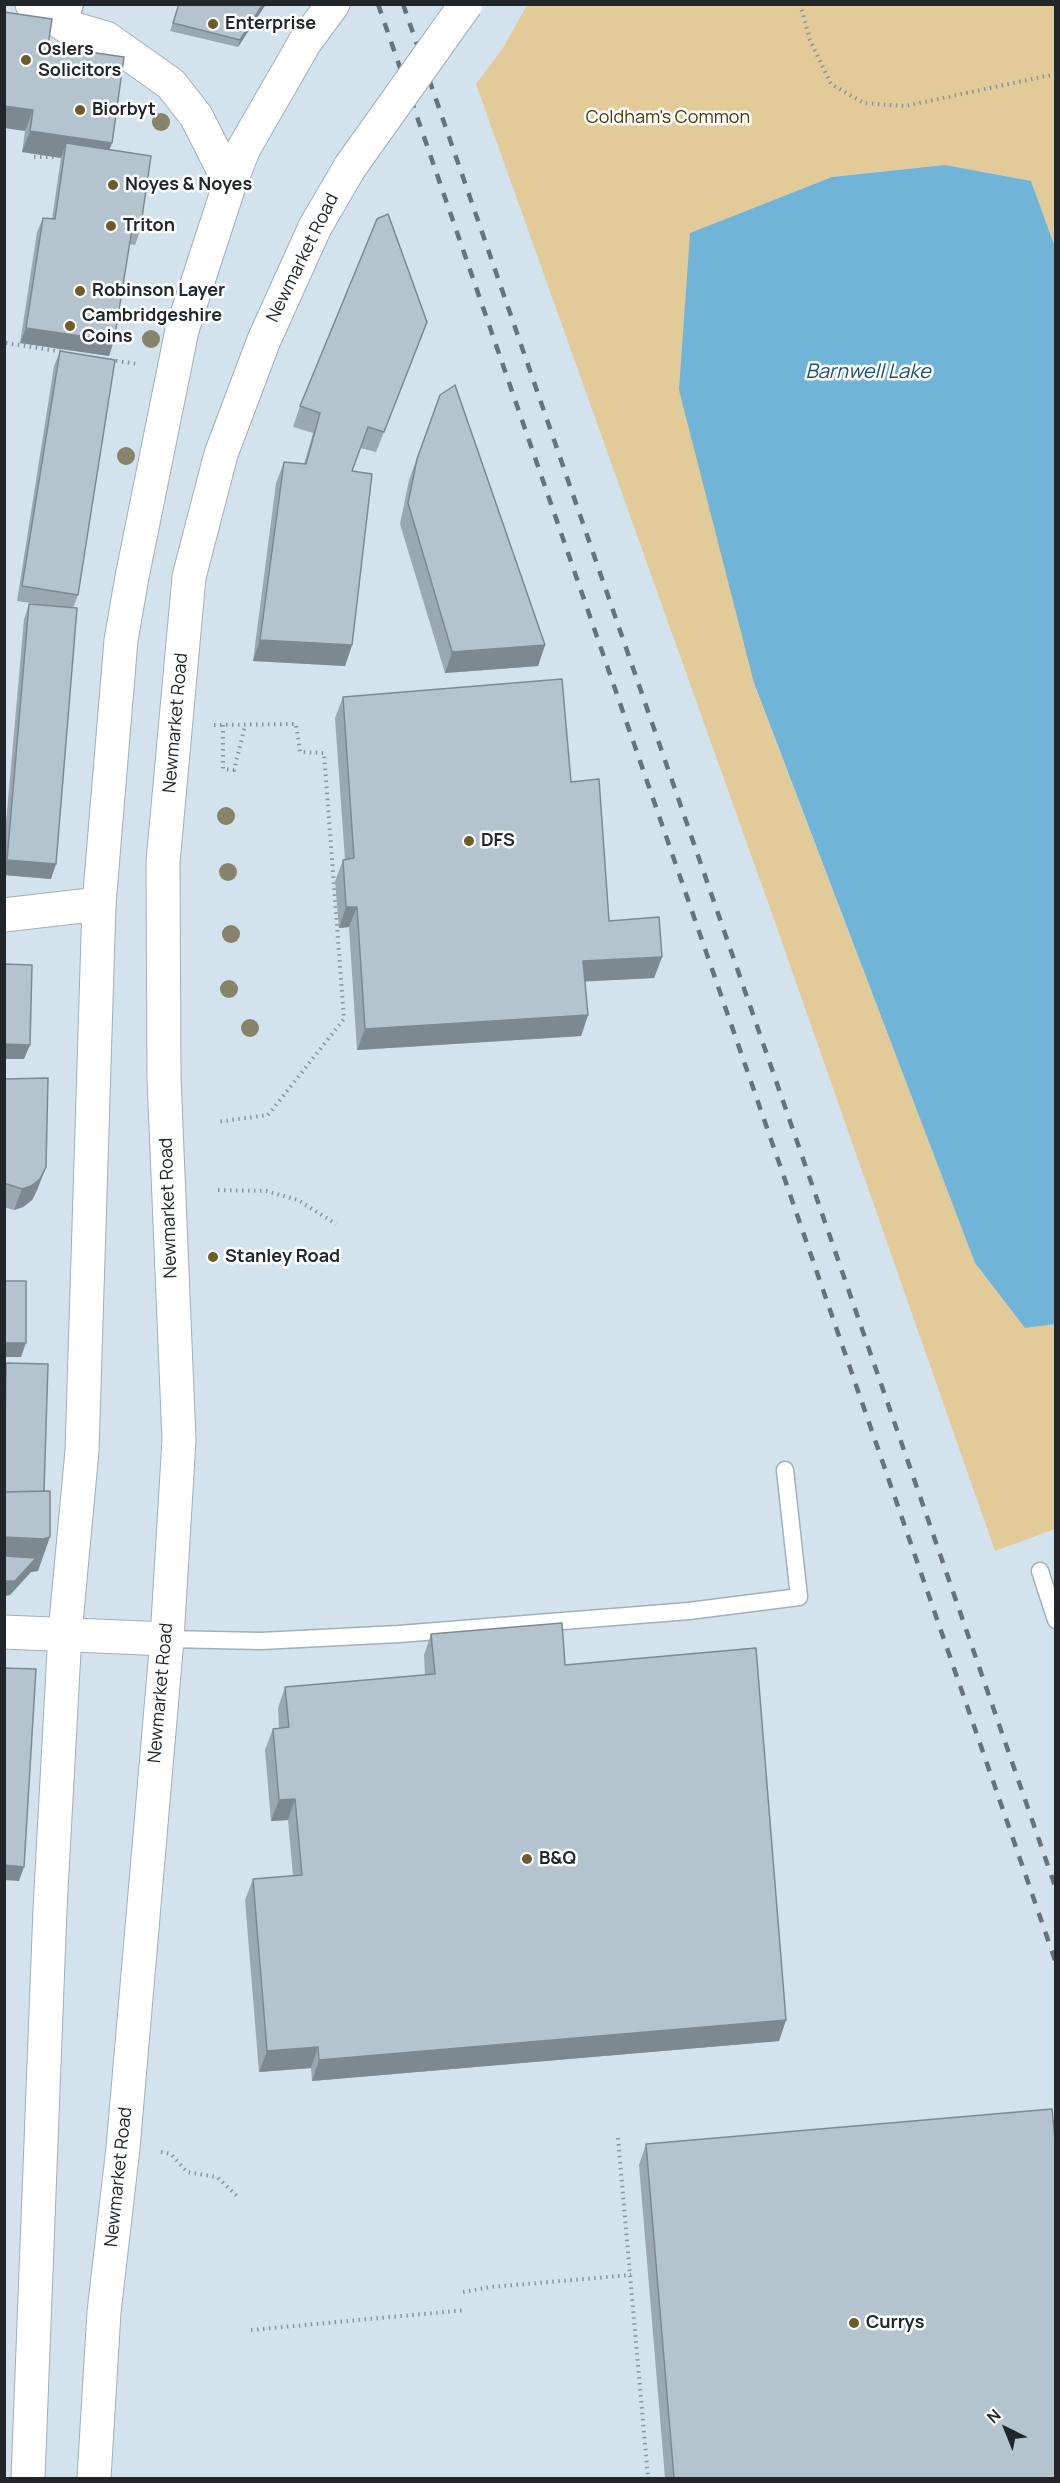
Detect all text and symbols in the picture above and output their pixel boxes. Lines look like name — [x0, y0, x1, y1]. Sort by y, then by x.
place label: Enterprise — [225, 13, 316, 35]
marker: Enterprise — [206, 17, 220, 31]
place label: Oslers Solicitors — [38, 39, 121, 82]
marker: Oslers Solicitors — [19, 53, 33, 67]
place label: Biorbyt — [92, 99, 156, 121]
marker: Biorbyt — [73, 103, 87, 117]
park label: Coldham's Common — [586, 107, 750, 129]
place label: Noyes & Noyes — [125, 174, 252, 196]
marker: Noyes & Noyes — [106, 178, 120, 192]
street label: Newmarket Road — [262, 190, 344, 326]
place label: Triton — [123, 215, 175, 237]
marker: Triton — [104, 219, 118, 233]
place label: Robinson Layer — [92, 280, 225, 302]
marker: Robinson Layer — [73, 284, 87, 298]
place label: Cambridgeshire Coins — [82, 305, 222, 348]
marker: Cambridgeshire Coins — [63, 319, 77, 333]
water label: Barnwell Lake — [805, 360, 931, 384]
street label: Newmarket Road — [159, 652, 193, 794]
place label: DFS — [481, 830, 515, 852]
marker: DFS — [462, 834, 476, 848]
street label: Newmarket Road — [156, 1137, 182, 1279]
place label: Stanley Road — [225, 1246, 340, 1268]
marker: Stanley Road — [206, 1250, 220, 1264]
street label: Newmarket Road — [144, 1622, 178, 1764]
place label: B&Q — [539, 1848, 576, 1870]
marker: B&Q — [520, 1852, 534, 1866]
street label: Newmarket Road — [101, 2106, 137, 2248]
place label: Currys — [866, 2312, 924, 2334]
marker: Currys — [847, 2316, 861, 2330]
north arrow — [976, 2399, 1036, 2459]
text: N — [982, 2404, 1005, 2428]

